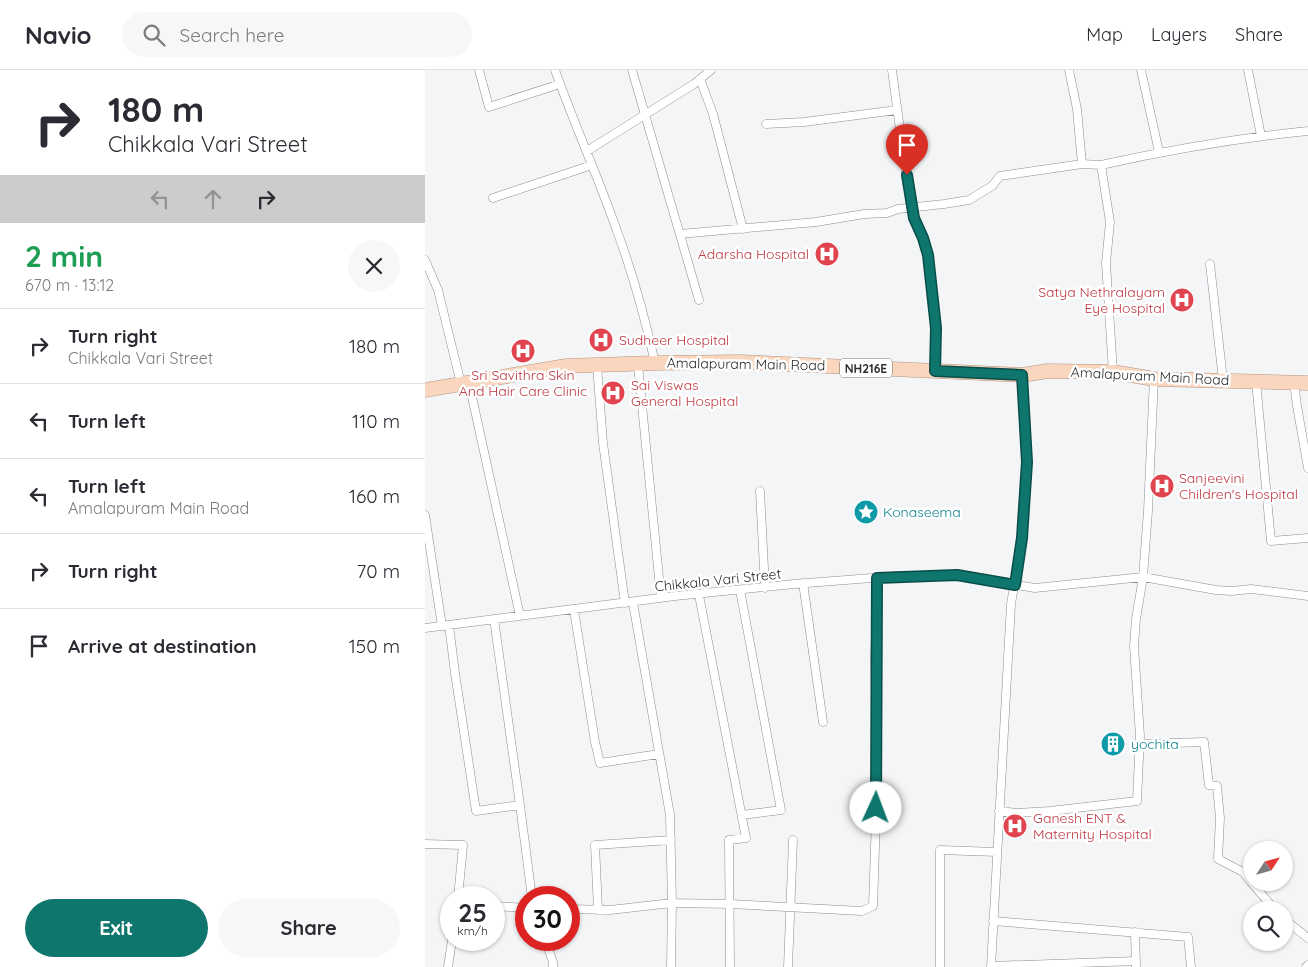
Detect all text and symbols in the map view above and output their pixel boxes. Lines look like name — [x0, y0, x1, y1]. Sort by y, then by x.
search box — [122, 12, 472, 57]
text: Navio — [25, 20, 92, 50]
icon: search — [140, 21, 168, 49]
text: Search here — [180, 23, 284, 47]
text: Map — [1086, 23, 1123, 46]
text: Layers — [1151, 23, 1207, 46]
text: Share — [1235, 23, 1283, 46]
text: 180 m — [108, 87, 204, 131]
icon: right — [25, 90, 90, 155]
pin — [886, 124, 928, 175]
text: Chikkala Vari Street — [108, 130, 308, 158]
icon: arrive — [893, 131, 921, 159]
icon: left — [146, 185, 174, 213]
icon: ahead — [199, 185, 227, 213]
icon: right — [252, 185, 280, 213]
text: 2 min — [25, 237, 103, 275]
button: close — [348, 240, 400, 292]
hospital icon: Adarsha Hospital — [814, 241, 840, 267]
place label: Adarsha Hospital — [698, 245, 809, 263]
text: 670 m · 13:12 — [25, 275, 114, 295]
place label: Satya Nethralayam Eye Hospital — [1038, 283, 1165, 317]
hospital icon: Satya Nethralayam Eye Hospital — [1169, 287, 1195, 313]
text: Turn right — [68, 324, 157, 348]
hospital icon: Sudheer Hospital — [588, 327, 614, 353]
place label: Sudheer Hospital — [619, 331, 729, 349]
icon: right — [25, 332, 53, 360]
text: 180 m — [349, 334, 400, 358]
hospital icon: Sri Savithra Skin And Hair Care Clinic — [510, 338, 536, 364]
text: Chikkala Vari Street — [68, 348, 213, 368]
street label: Amalapuram Main Road — [667, 354, 825, 374]
road number: NH216E — [840, 358, 892, 378]
street label: Amalapuram Main Road — [1070, 363, 1230, 389]
place label: Sri Savithra Skin And Hair Care Clinic — [459, 366, 587, 400]
place label: Sai Viswas General Hospital — [631, 376, 738, 410]
hospital icon: Sai Viswas General Hospital — [600, 380, 626, 406]
icon: left — [25, 407, 53, 435]
text: Turn left — [68, 409, 146, 433]
text: 110 m — [352, 409, 400, 433]
place label: Sanjeevini Children's Hospital — [1179, 469, 1298, 503]
hospital icon: Sanjeevini Children's Hospital — [1149, 473, 1175, 499]
text: Turn left — [68, 474, 146, 498]
icon: left — [25, 482, 53, 510]
text: 160 m — [349, 484, 400, 508]
text: Amalapuram Main Road — [68, 498, 249, 518]
place icon: Konaseema — [853, 499, 879, 525]
place label: Konaseema — [883, 503, 961, 521]
icon: right — [25, 557, 53, 585]
text: Turn right — [68, 559, 157, 583]
text: 70 m — [356, 559, 400, 583]
street label: Chikkala Vari Street — [654, 564, 782, 596]
icon: arrive — [25, 632, 53, 660]
text: Arrive at destination — [68, 634, 257, 658]
text: 150 m — [349, 634, 400, 658]
building icon: yochita — [1100, 731, 1126, 757]
place label: yochita — [1131, 735, 1179, 753]
position arrow — [849, 781, 901, 833]
place label: Ganesh ENT & Maternity Hospital — [1033, 809, 1152, 843]
hospital icon: Ganesh ENT & Maternity Hospital — [1002, 813, 1028, 839]
north arrow — [1243, 841, 1293, 891]
map controls — [1243, 841, 1293, 951]
speed limit sign: 30 — [515, 886, 580, 951]
text: 25 — [458, 897, 487, 928]
button: Exit — [25, 899, 208, 957]
button: Share — [218, 899, 400, 957]
button: search — [1243, 901, 1293, 951]
text: km/h — [457, 923, 488, 938]

